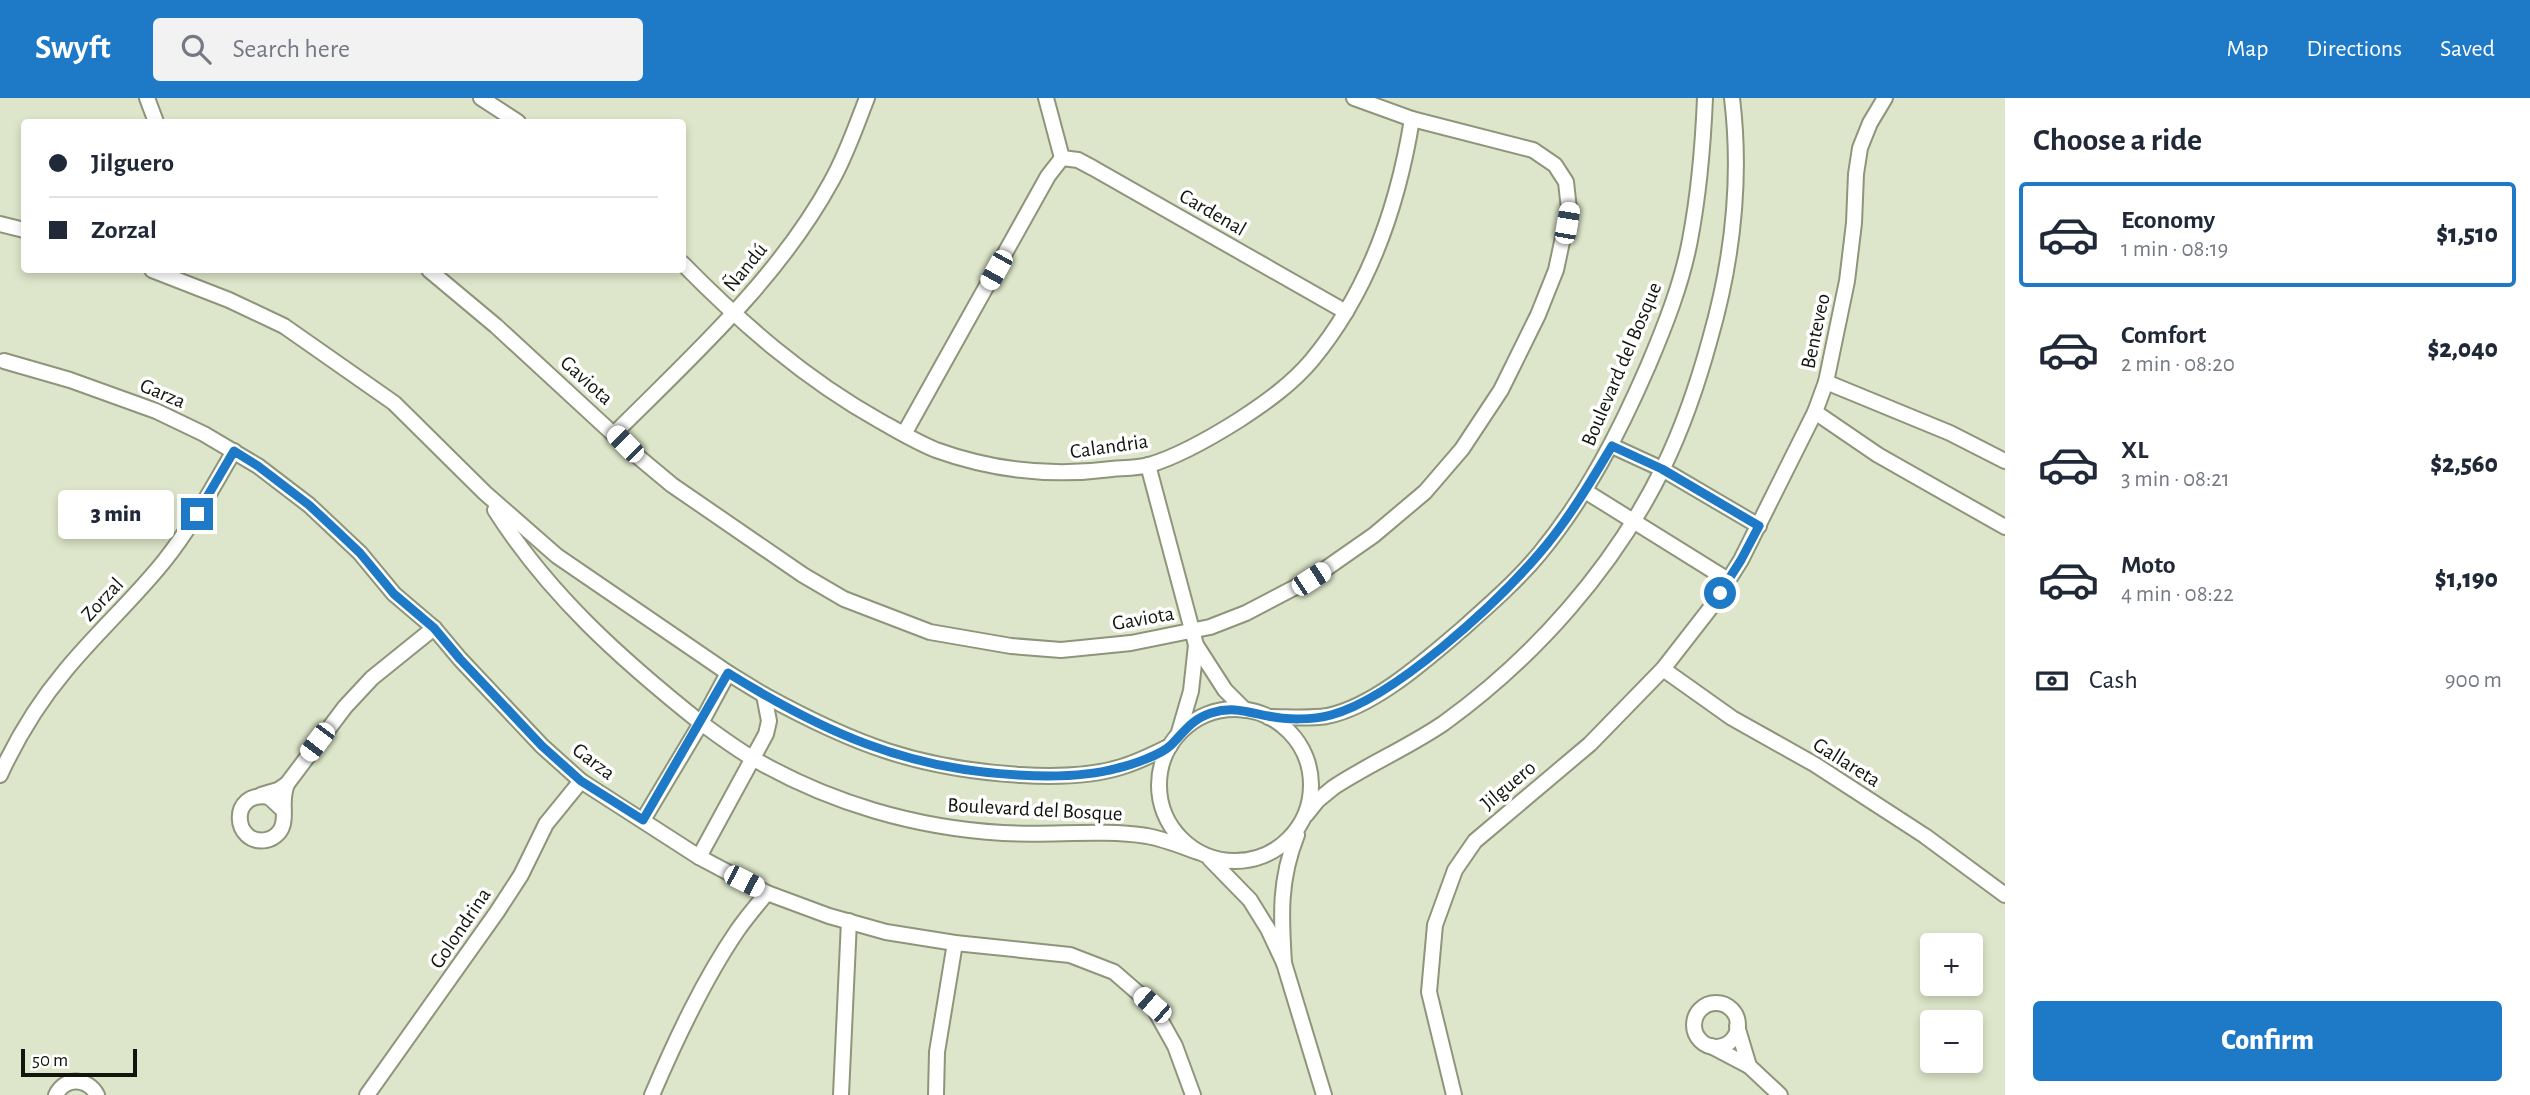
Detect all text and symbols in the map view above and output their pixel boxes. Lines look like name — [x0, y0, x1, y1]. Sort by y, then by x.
search box — [153, 18, 643, 81]
icon: search — [177, 30, 215, 68]
text: Swyft — [35, 32, 111, 65]
text: Search here — [233, 36, 350, 62]
text: Map — [2226, 37, 2268, 61]
text: Directions — [2306, 37, 2402, 61]
text: Saved — [2440, 37, 2495, 61]
text: Choose a ride — [2033, 124, 2202, 156]
text: Jilguero — [91, 150, 174, 176]
street label: Cardenal — [1176, 185, 1250, 240]
car — [1554, 200, 1581, 246]
icon: car — [2037, 203, 2100, 266]
text: Economy — [2121, 207, 2215, 233]
text: Zorzal — [91, 217, 157, 243]
text: $1,510 — [2436, 221, 2498, 247]
street label: Ñandú — [718, 238, 771, 296]
text: 1 min · 08:19 — [2121, 238, 2228, 261]
car — [977, 247, 1016, 293]
street label: Boulevard del Bosque — [1577, 279, 1665, 449]
street label: Benteveo — [1797, 292, 1834, 371]
icon: car — [2037, 318, 2100, 381]
text: Comfort — [2121, 322, 2206, 348]
text: $2,040 — [2427, 336, 2498, 362]
street label: Gaviota — [556, 352, 617, 409]
text: 2 min · 08:20 — [2121, 353, 2235, 376]
street label: Garza — [137, 375, 189, 412]
car — [603, 422, 648, 466]
street label: Calandria — [1069, 431, 1150, 462]
icon: car — [2037, 433, 2100, 496]
text: XL — [2121, 437, 2148, 463]
text: $2,560 — [2430, 451, 2498, 477]
text: 3 min · 08:21 — [2121, 468, 2230, 491]
callout: 3 min — [57, 490, 172, 538]
route end — [181, 498, 213, 530]
text: 3 min — [91, 503, 141, 526]
icon: car — [2037, 548, 2100, 611]
text: Moto — [2121, 552, 2176, 578]
car — [1288, 559, 1335, 599]
text: $1,190 — [2435, 566, 2498, 592]
street label: Zorzal — [77, 574, 127, 625]
route start — [1704, 577, 1736, 609]
text: 4 min · 08:22 — [2121, 583, 2234, 606]
street label: Gaviota — [1110, 603, 1176, 634]
icon: cash — [2033, 662, 2071, 700]
text: Cash — [2089, 667, 2138, 693]
text: 900 m — [2445, 669, 2502, 692]
car — [296, 719, 339, 765]
street label: Gallareta — [1809, 734, 1884, 791]
street label: Garza — [569, 739, 619, 784]
street label: Jilguero — [1477, 757, 1540, 814]
street label: Boulevard del Bosque — [947, 794, 1123, 825]
car — [721, 862, 768, 900]
street label: Golondrina — [426, 884, 495, 972]
map controls — [1920, 933, 1983, 1073]
button: + — [1920, 933, 1983, 996]
car — [1130, 983, 1175, 1027]
button: Confirm — [2033, 1001, 2502, 1081]
button: − — [1920, 1010, 1983, 1073]
scale bar — [21, 1046, 136, 1078]
text: 50 m — [32, 1051, 68, 1070]

